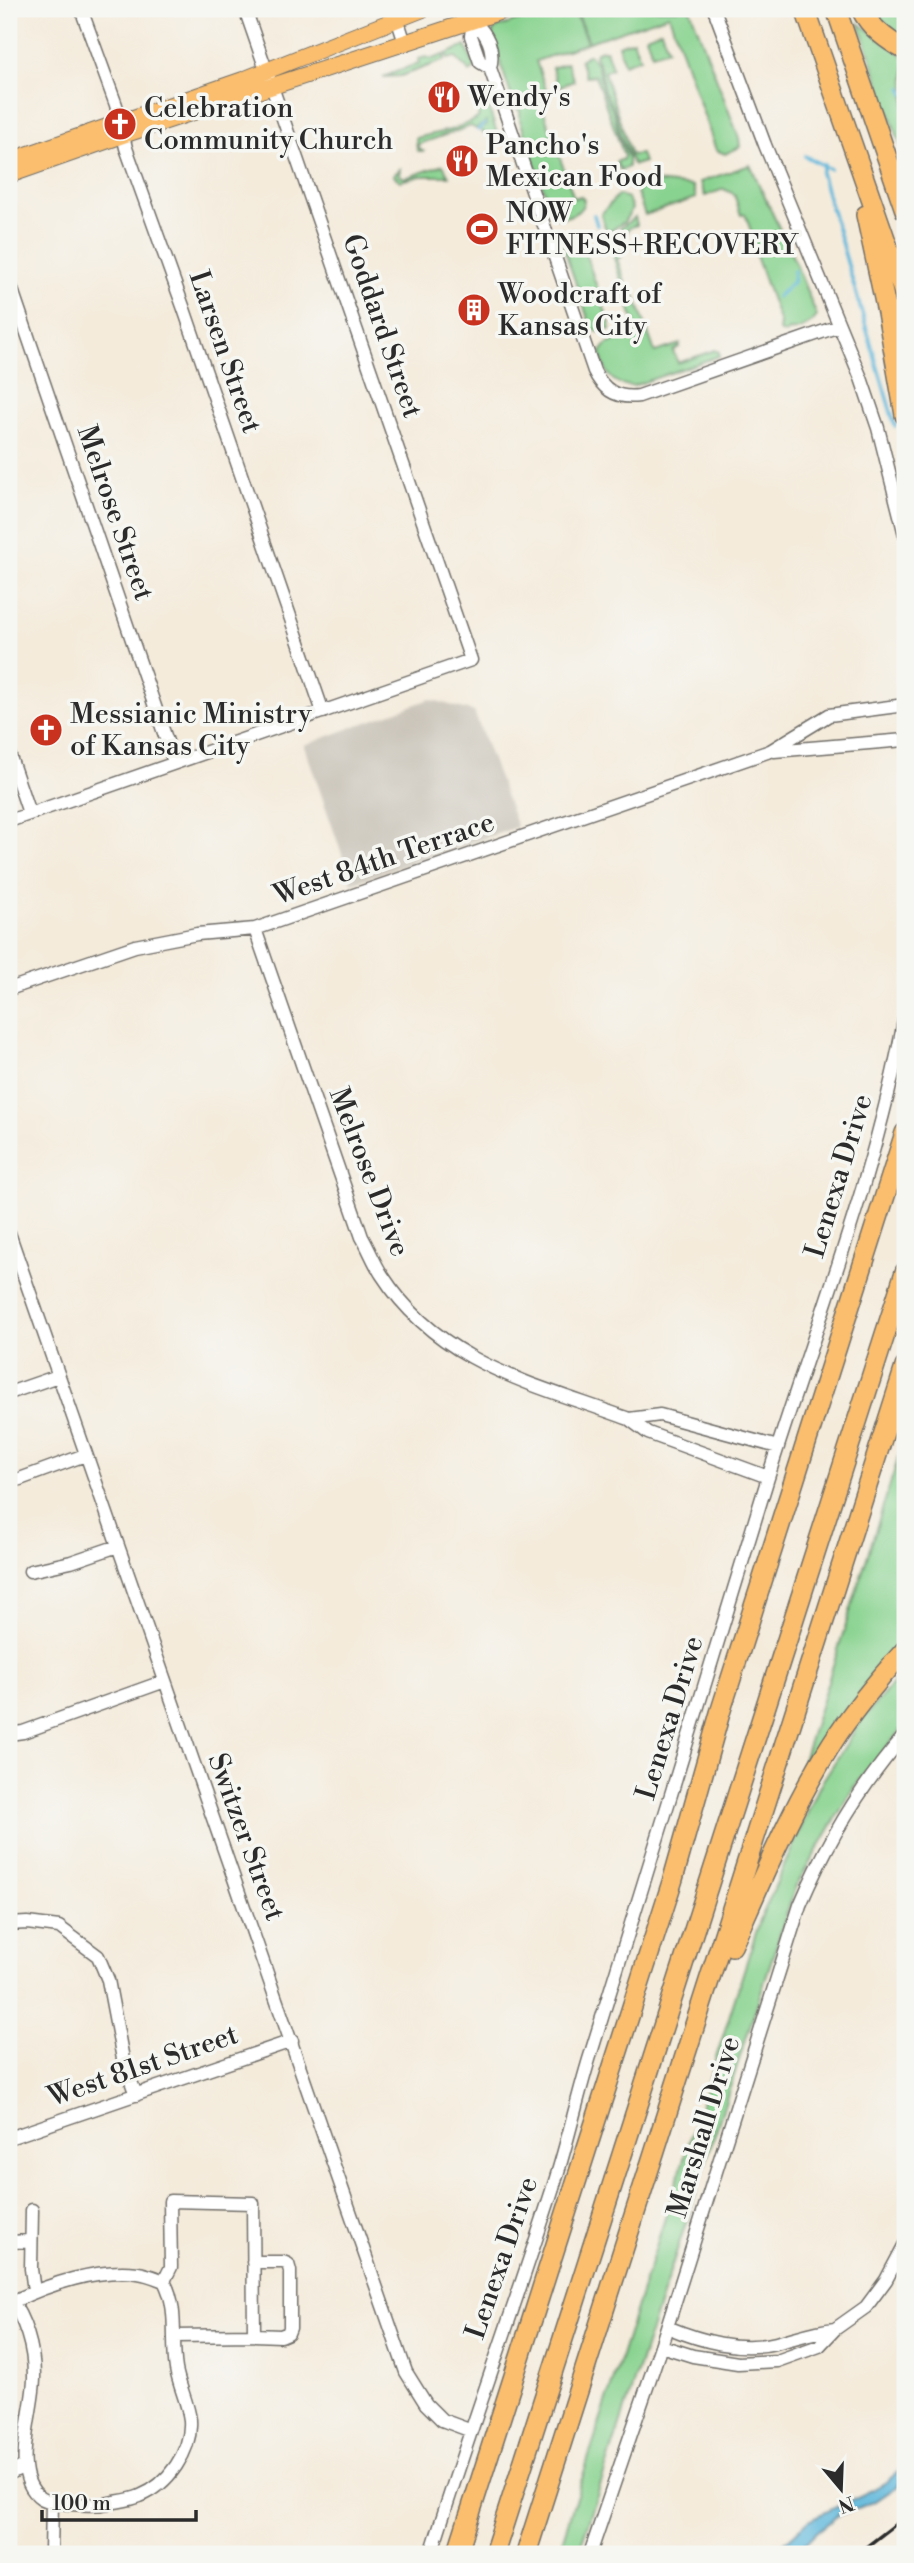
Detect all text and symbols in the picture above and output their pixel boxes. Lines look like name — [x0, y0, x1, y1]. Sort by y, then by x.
restaurant icon: Wendy's — [425, 78, 463, 116]
place label: Wendy's — [467, 80, 571, 115]
place label: Celebration Community Church — [144, 91, 393, 158]
church icon: Celebration Community Church — [101, 105, 139, 143]
place label: Pancho's Mexican Food — [486, 128, 663, 195]
restaurant icon: Pancho's Mexican Food — [443, 142, 481, 180]
place label: NOW FITNESS+RECOVERY — [506, 196, 799, 263]
sports icon: NOW FITNESS+RECOVERY — [463, 210, 501, 248]
street label: Goddard Street — [334, 230, 430, 423]
street label: Larsen Street — [181, 266, 269, 438]
place label: Woodcraft of Kansas City — [497, 277, 663, 344]
building icon: Woodcraft of Kansas City — [455, 291, 493, 329]
street label: Melrose Street — [69, 421, 161, 605]
place label: Messianic Ministry of Kansas City — [70, 697, 312, 764]
church icon: Messianic Ministry of Kansas City — [27, 711, 65, 749]
street label: West 84th Terrace — [268, 805, 499, 914]
street label: Melrose Drive — [321, 1083, 417, 1261]
street label: Lenexa Drive — [798, 1090, 880, 1262]
street label: Lenexa Drive — [629, 1632, 711, 1804]
street label: Switzer Street — [200, 1749, 292, 1925]
street label: West 81st Street — [42, 2017, 243, 2115]
street label: Marshall Drive — [660, 2032, 748, 2222]
street label: Lenexa Drive — [458, 2172, 546, 2344]
north arrow — [806, 2454, 876, 2524]
scale bar — [42, 2479, 196, 2523]
text: N — [835, 2490, 857, 2518]
text: 100 m — [52, 2491, 111, 2517]

